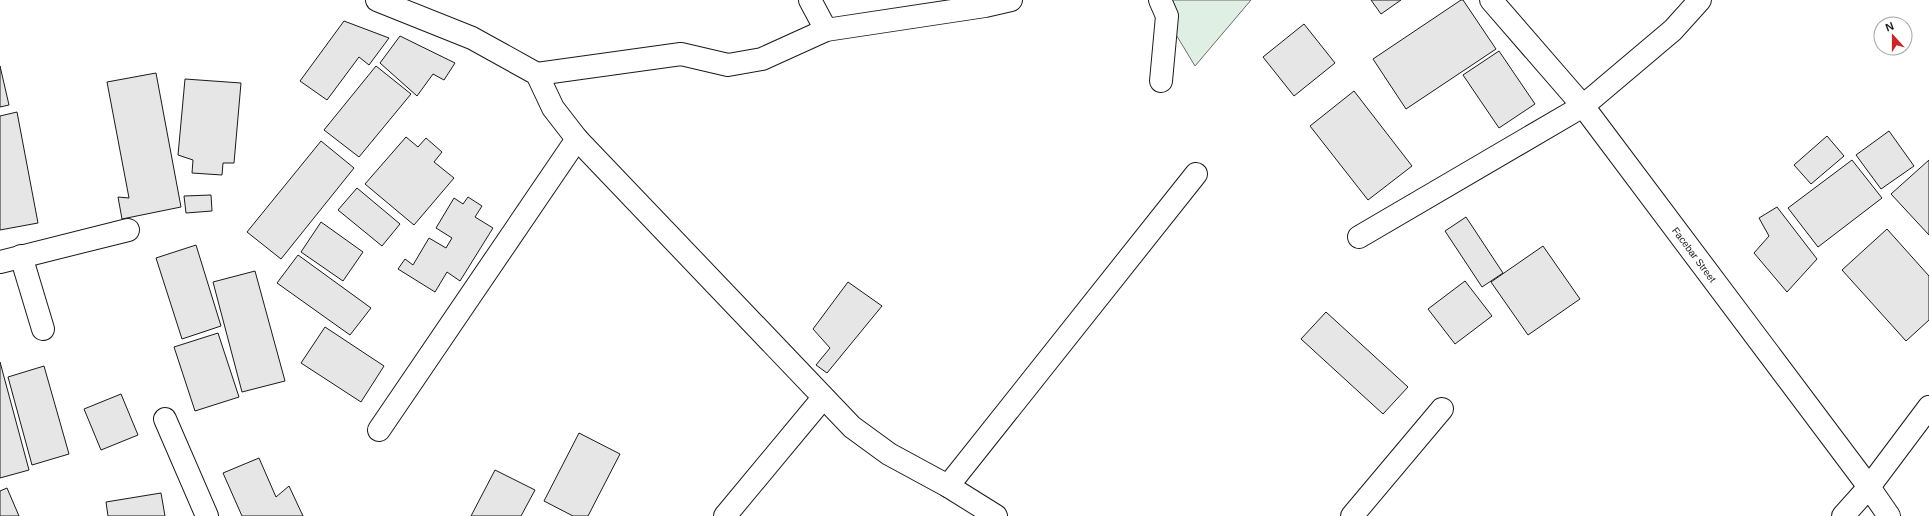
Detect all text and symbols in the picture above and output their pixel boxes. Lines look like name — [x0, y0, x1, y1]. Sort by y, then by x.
north arrow — [1873, 16, 1913, 56]
text: N — [1884, 20, 1895, 34]
street label: Facebar Street — [1670, 225, 1719, 284]

